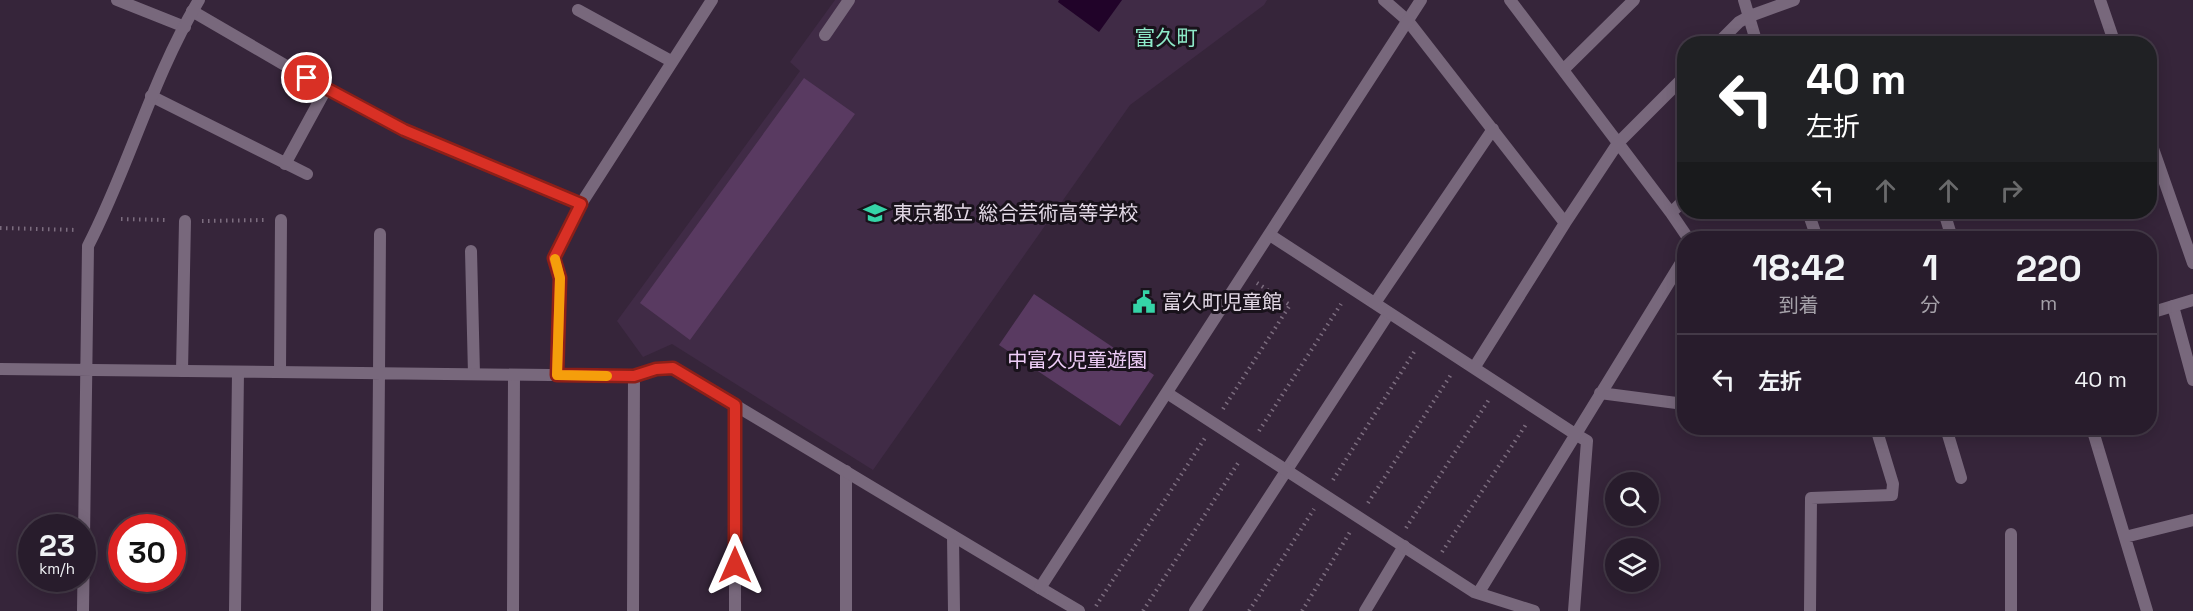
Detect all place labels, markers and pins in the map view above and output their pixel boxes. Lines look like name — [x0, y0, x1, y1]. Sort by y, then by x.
pin — [281, 52, 332, 103]
school or university icon: 東京都立 総合芸術高等学校 — [862, 200, 888, 226]
place label: 東京都立 総合芸術高等学校 — [893, 200, 1138, 226]
public building icon: 富久町児童館 — [1131, 289, 1157, 315]
place label: 富久町児童館 — [1162, 289, 1282, 315]

